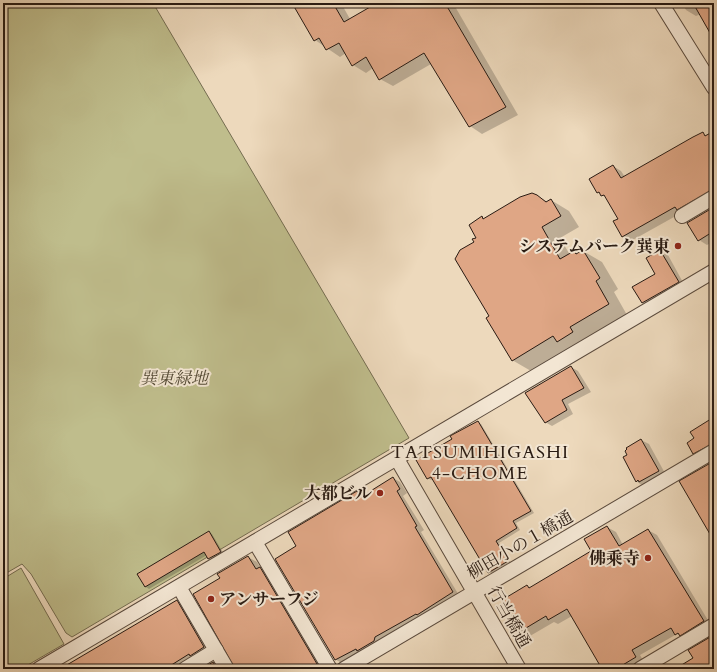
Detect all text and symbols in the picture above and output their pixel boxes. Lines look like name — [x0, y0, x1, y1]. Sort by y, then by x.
place label: システムパーク巽東 — [519, 235, 670, 258]
marker: システムパーク巽東 — [673, 241, 683, 251]
park label: 巽東緑地 — [140, 367, 210, 390]
district label: TATSUMIHIGASHI 4-CHOME — [391, 440, 569, 486]
place label: 大都ビル — [304, 482, 372, 505]
marker: 大都ビル — [375, 488, 385, 498]
street label: 柳田小の１橋通 — [463, 505, 577, 585]
place label: 佛乘寺 — [589, 547, 640, 570]
marker: 佛乘寺 — [643, 553, 653, 563]
street label: 行当橋通 — [482, 582, 536, 652]
place label: アンサーフジ — [219, 588, 319, 611]
marker: アンサーフジ — [206, 594, 216, 604]

